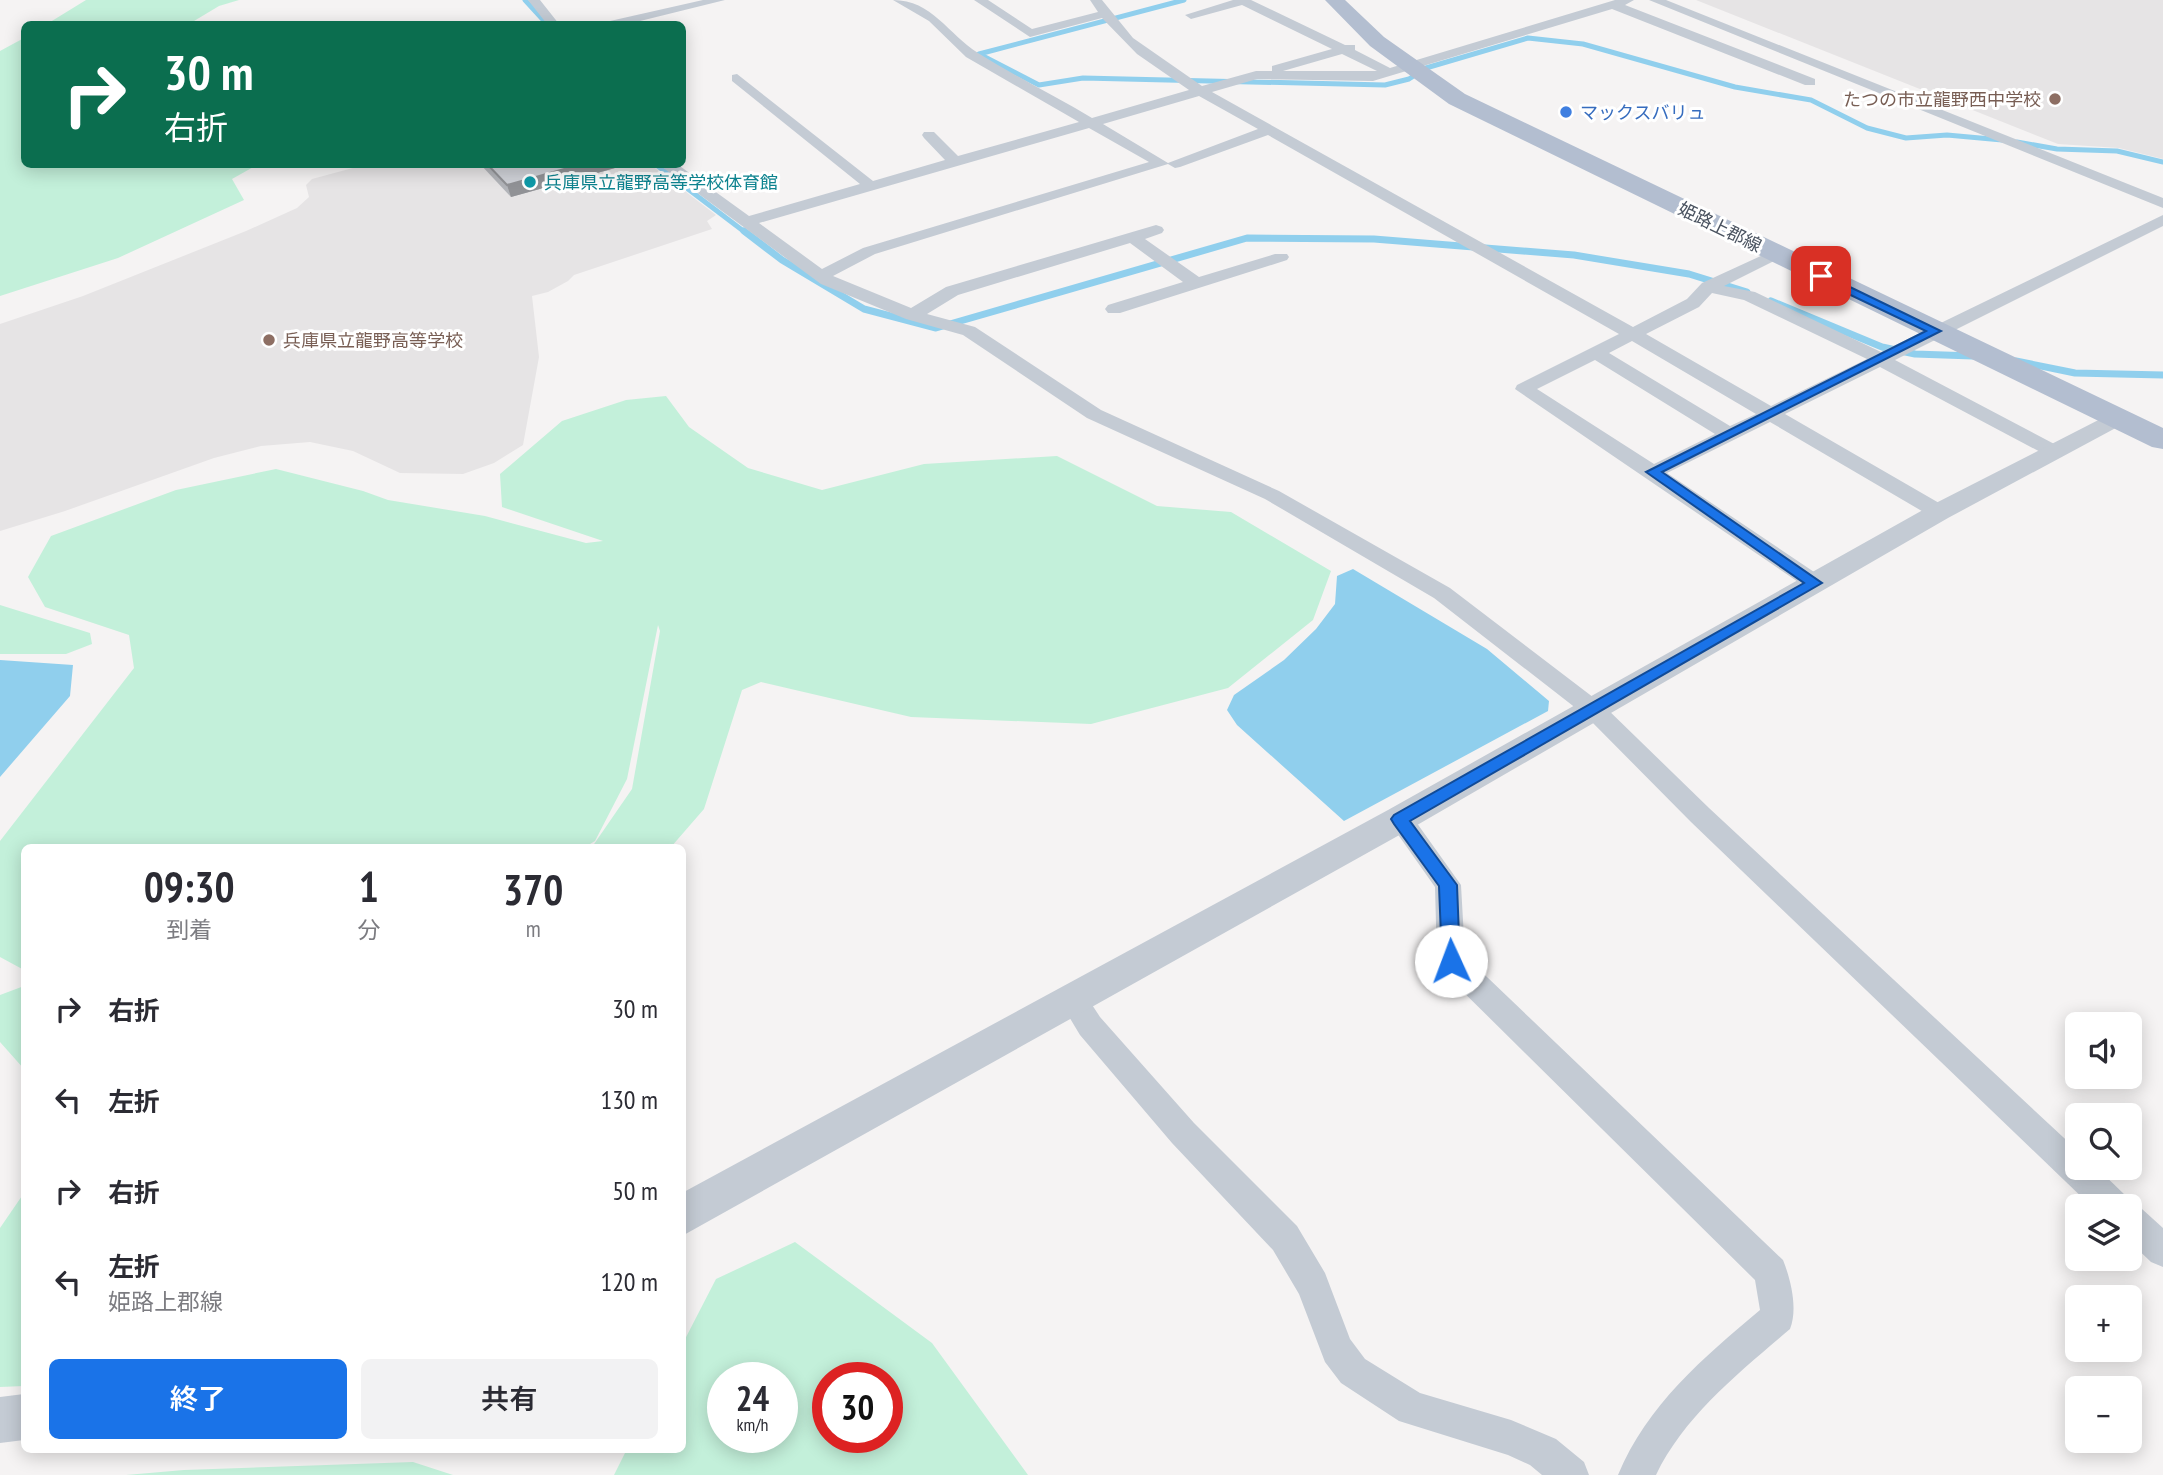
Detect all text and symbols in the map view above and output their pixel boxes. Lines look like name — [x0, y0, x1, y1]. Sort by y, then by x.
text: 30 m — [164, 40, 253, 104]
icon: right — [49, 49, 140, 140]
place label: たつの市立龍野西中学校 — [1843, 88, 2041, 111]
marker: たつの市立龍野西中学校 — [2047, 91, 2063, 107]
place label: マックスバリュ — [1580, 101, 1705, 124]
marker: マックスバリュ — [1558, 104, 1574, 120]
text: 右折 — [164, 106, 228, 148]
place label: 兵庫県立龍野高等学校体育館 — [544, 171, 778, 194]
marker: 兵庫県立龍野高等学校体育館 — [522, 174, 538, 190]
street label: 姫路上郡線 — [1675, 197, 1765, 257]
pin — [1791, 246, 1851, 306]
icon: arrive — [1802, 257, 1840, 295]
place label: 兵庫県立龍野高等学校 — [283, 329, 463, 352]
marker: 兵庫県立龍野高等学校 — [261, 332, 277, 348]
text: 09:30 — [144, 859, 235, 914]
text: 1 — [359, 859, 379, 914]
text: 370 — [503, 862, 563, 917]
text: m — [526, 914, 541, 943]
text: 到着 — [166, 915, 212, 944]
text: 分 — [357, 915, 380, 944]
position arrow — [1414, 924, 1488, 998]
icon: right — [49, 990, 87, 1028]
text: 30 m — [612, 992, 658, 1025]
text: 右折 — [108, 994, 160, 1027]
map controls — [2065, 1012, 2142, 1453]
button: sound — [2065, 1012, 2142, 1089]
icon: left — [49, 1081, 87, 1119]
text: 130 m — [600, 1083, 658, 1116]
text: 左折 — [108, 1085, 160, 1118]
button: search — [2065, 1103, 2142, 1180]
icon: right — [49, 1172, 87, 1210]
text: 50 m — [612, 1174, 658, 1207]
text: 右折 — [108, 1176, 160, 1209]
button: layers — [2065, 1194, 2142, 1271]
text: 左折 — [108, 1250, 160, 1283]
icon: left — [49, 1263, 87, 1301]
text: 120 m — [600, 1265, 658, 1298]
button: + — [2065, 1285, 2142, 1362]
text: 姫路上郡線 — [108, 1287, 223, 1316]
button: 終了 — [49, 1359, 347, 1439]
button: 共有 — [361, 1359, 658, 1439]
speed limit sign: 30 — [812, 1362, 903, 1453]
text: 24 — [736, 1375, 769, 1421]
button: − — [2065, 1376, 2142, 1453]
text: km/h — [737, 1413, 768, 1436]

